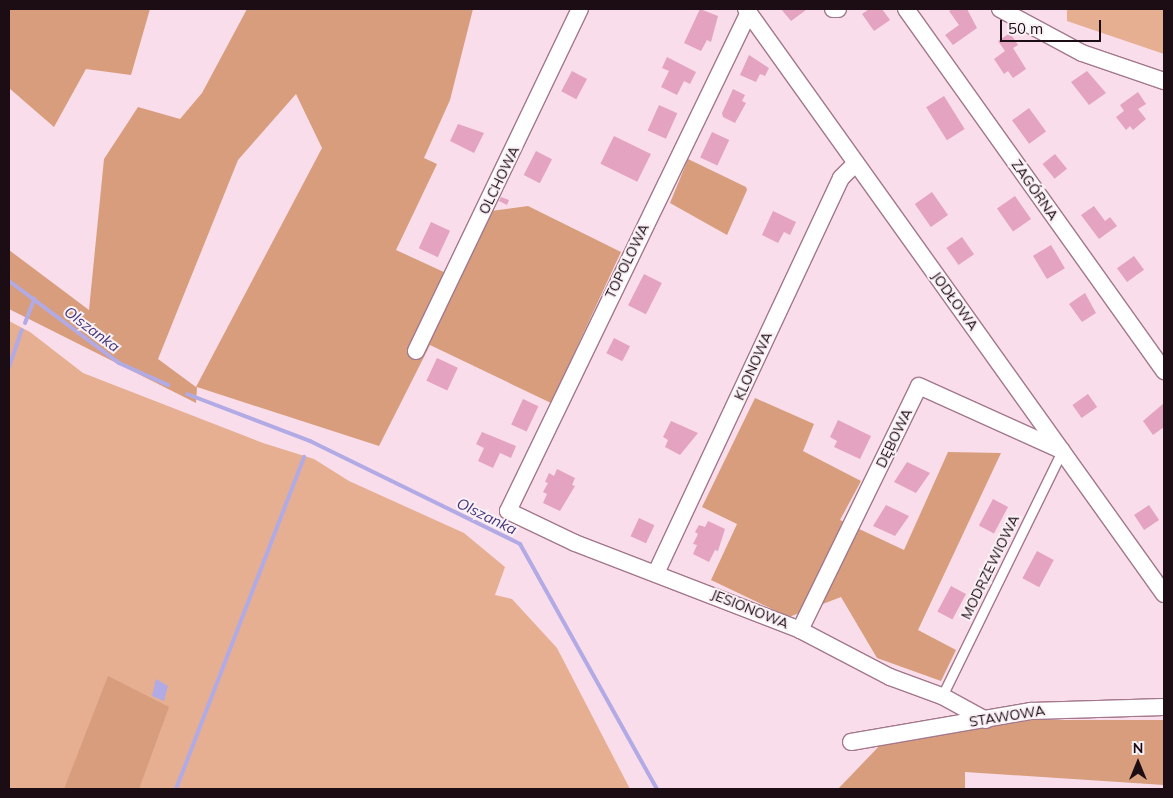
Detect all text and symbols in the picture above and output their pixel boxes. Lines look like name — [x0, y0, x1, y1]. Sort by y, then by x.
scale bar — [1003, 10, 1104, 42]
text: 50 m — [1008, 19, 1043, 38]
street label: OLCHOWA — [475, 143, 523, 217]
street label: ZAGÓRNA — [1008, 157, 1062, 223]
street label: TOPOLOWA — [602, 221, 652, 301]
street label: JODŁOWA — [928, 268, 982, 334]
water label: Olszanka — [61, 302, 123, 356]
street label: KLONOWA — [730, 329, 776, 403]
street label: DĘBOWA — [872, 406, 916, 470]
water label: Olszanka — [454, 494, 520, 538]
street label: MODRZEWIOWA — [957, 512, 1023, 622]
street label: JESIONOWA — [709, 586, 791, 632]
street label: STAWOWA — [968, 702, 1046, 730]
north arrow — [1113, 738, 1163, 788]
text: N — [1133, 739, 1143, 757]

